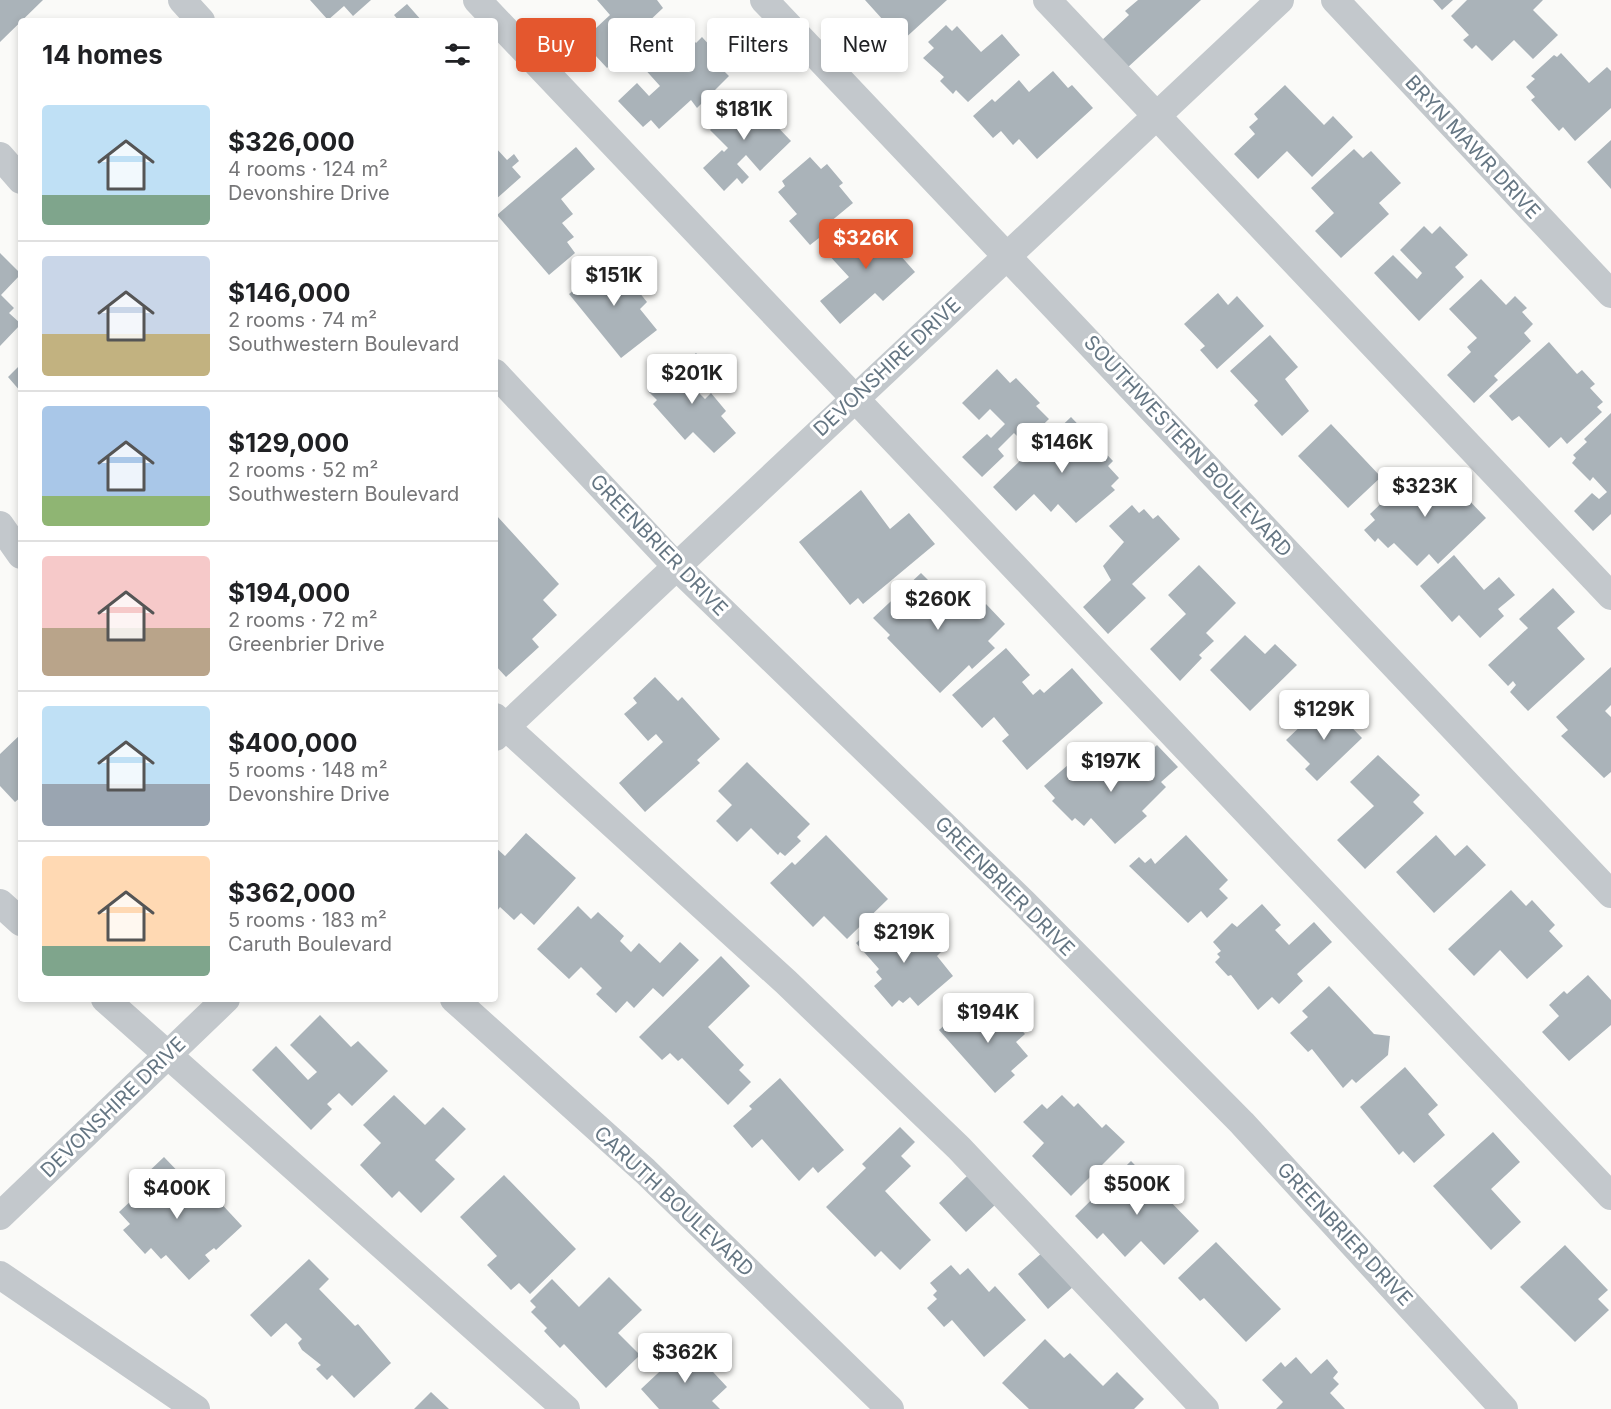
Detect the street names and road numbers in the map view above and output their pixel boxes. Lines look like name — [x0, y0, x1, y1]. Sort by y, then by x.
street label: BRYN MAWR DRIVE — [1400, 70, 1546, 224]
street label: DEVONSHIRE DRIVE — [809, 293, 965, 441]
street label: SOUTHWESTERN BOULEVARD — [1079, 330, 1297, 562]
street label: GREENBRIER DRIVE — [585, 469, 733, 621]
street label: GREENBRIER DRIVE — [930, 811, 1080, 961]
street label: DEVONSHIRE DRIVE — [36, 1032, 190, 1182]
street label: CARUTH BOULEVARD — [589, 1121, 759, 1281]
street label: GREENBRIER DRIVE — [1272, 1157, 1418, 1311]

